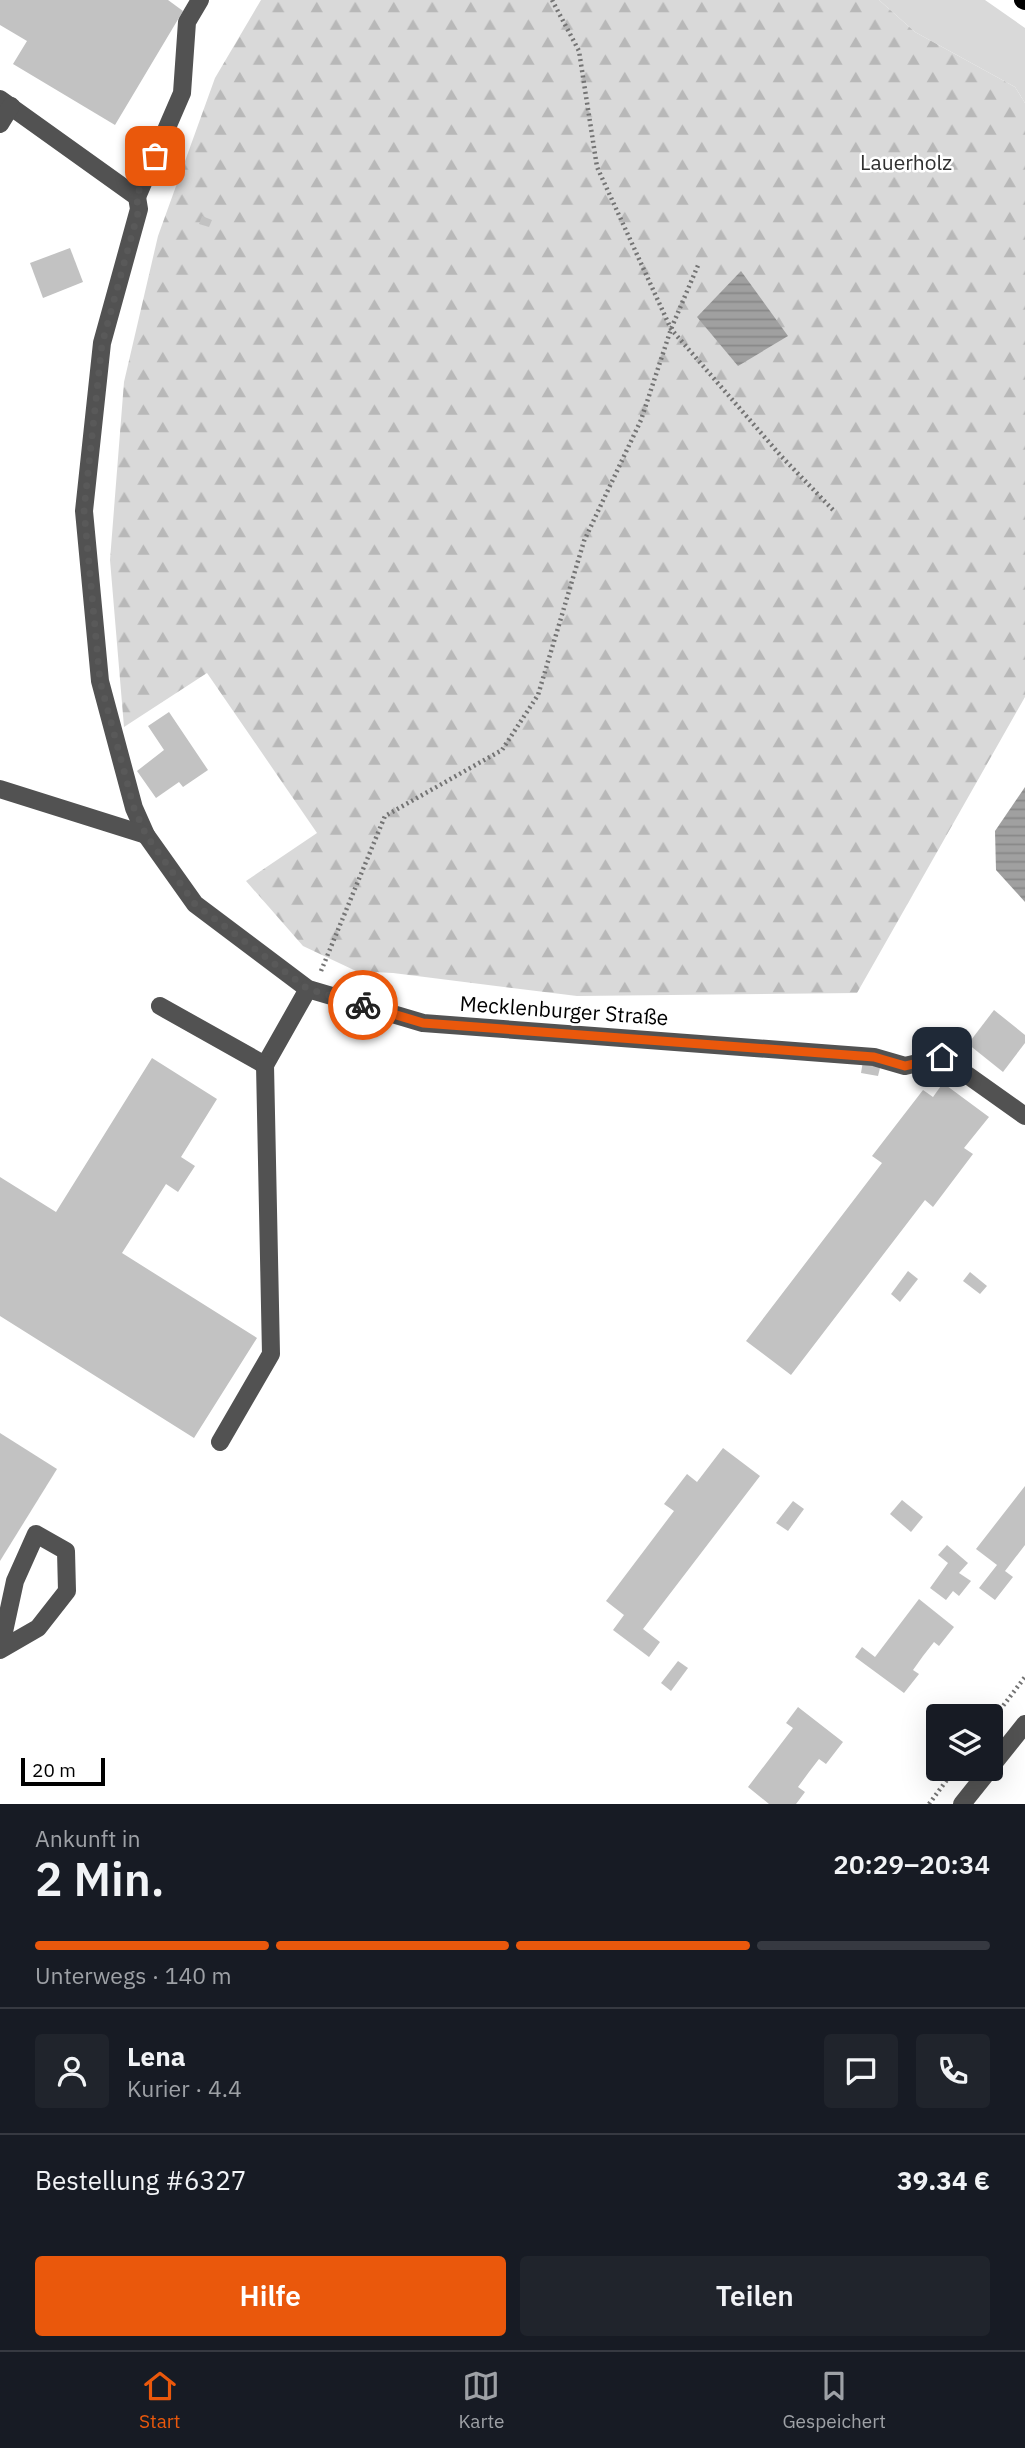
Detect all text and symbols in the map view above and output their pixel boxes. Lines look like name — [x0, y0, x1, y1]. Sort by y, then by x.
pin — [125, 126, 185, 186]
icon: bag — [136, 137, 174, 175]
park label: Lauerholz — [860, 148, 952, 176]
courier — [328, 970, 398, 1040]
icon: bike — [344, 986, 382, 1024]
street label: Mecklenburger Straße — [459, 989, 669, 1031]
pin — [912, 1027, 972, 1087]
icon: home — [923, 1038, 961, 1076]
map controls — [926, 1704, 1003, 1781]
button: layers — [926, 1704, 1003, 1781]
scale bar — [21, 1755, 105, 1787]
text: 20 m — [32, 1758, 76, 1782]
text: Ankunft in — [35, 1823, 141, 1853]
text: 20:29–20:34 — [833, 1847, 990, 1881]
text: 2 Min. — [35, 1849, 165, 1909]
text: Unterwegs · 140 m — [35, 1960, 232, 1990]
button: person — [35, 2034, 109, 2108]
button: chat — [824, 2034, 898, 2108]
button: phone — [916, 2034, 990, 2108]
text: Lena — [127, 2039, 185, 2073]
text: Kurier · 4.4 — [127, 2073, 242, 2103]
text: Bestellung #6327 — [35, 2163, 246, 2197]
text: 39.34 € — [897, 2163, 990, 2197]
button: Hilfe — [35, 2256, 506, 2336]
button: Teilen — [520, 2256, 990, 2336]
tab: Start — [139, 2367, 181, 2433]
tab: Karte — [458, 2367, 504, 2433]
tab: Gespeichert — [782, 2367, 886, 2433]

